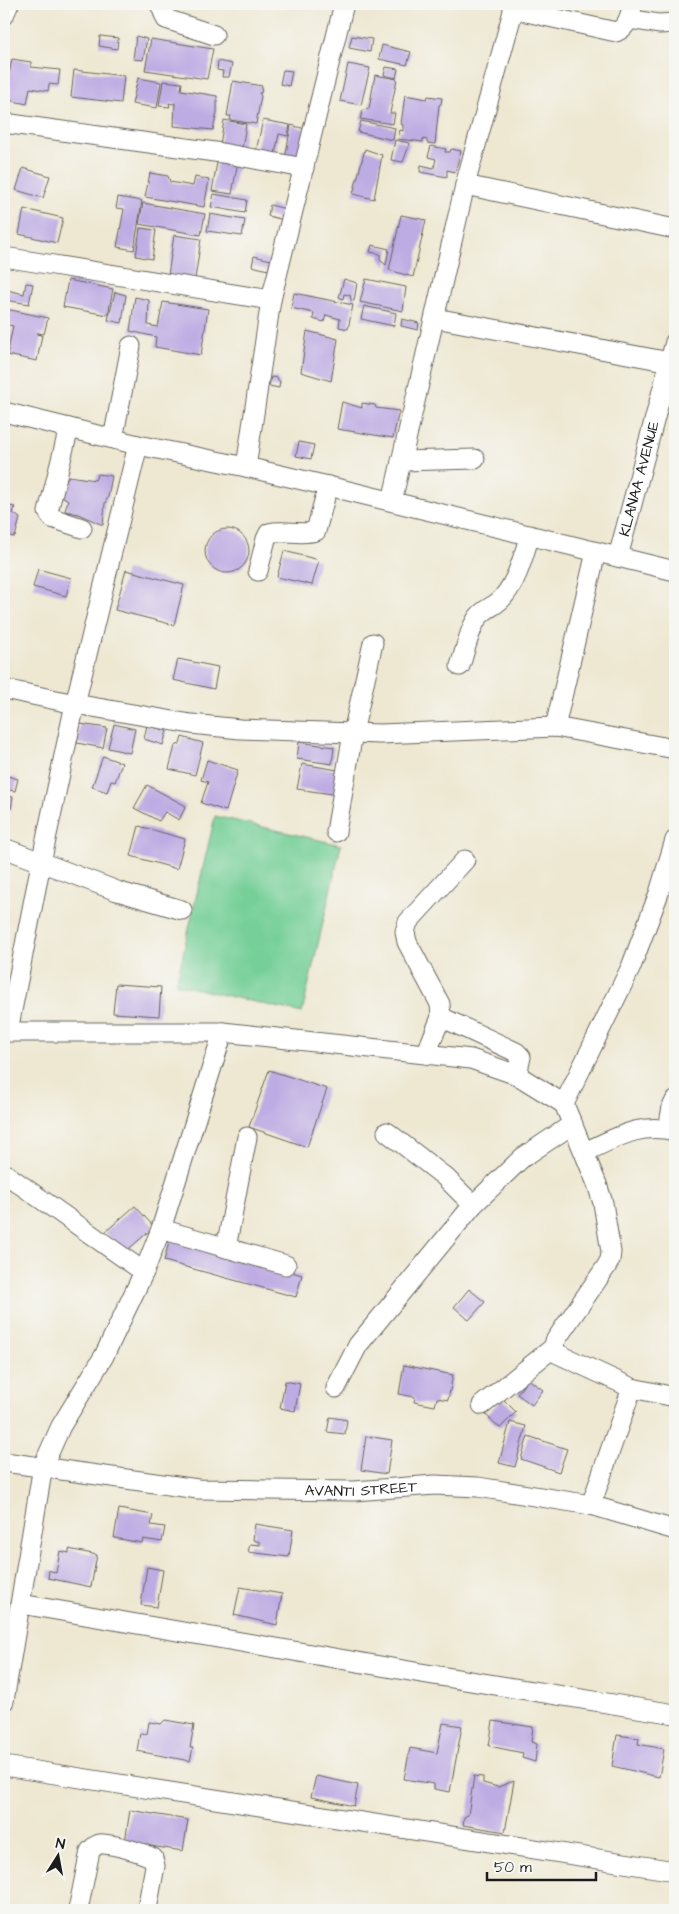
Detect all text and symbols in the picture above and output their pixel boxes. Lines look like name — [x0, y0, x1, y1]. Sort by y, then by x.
street label: KLANAA AVENUE — [613, 419, 664, 539]
street label: AVANTI STREET — [305, 1476, 419, 1502]
north arrow — [32, 1832, 82, 1882]
text: N — [54, 1834, 67, 1855]
scale bar — [487, 1849, 595, 1881]
text: 50 m — [494, 1857, 532, 1878]

